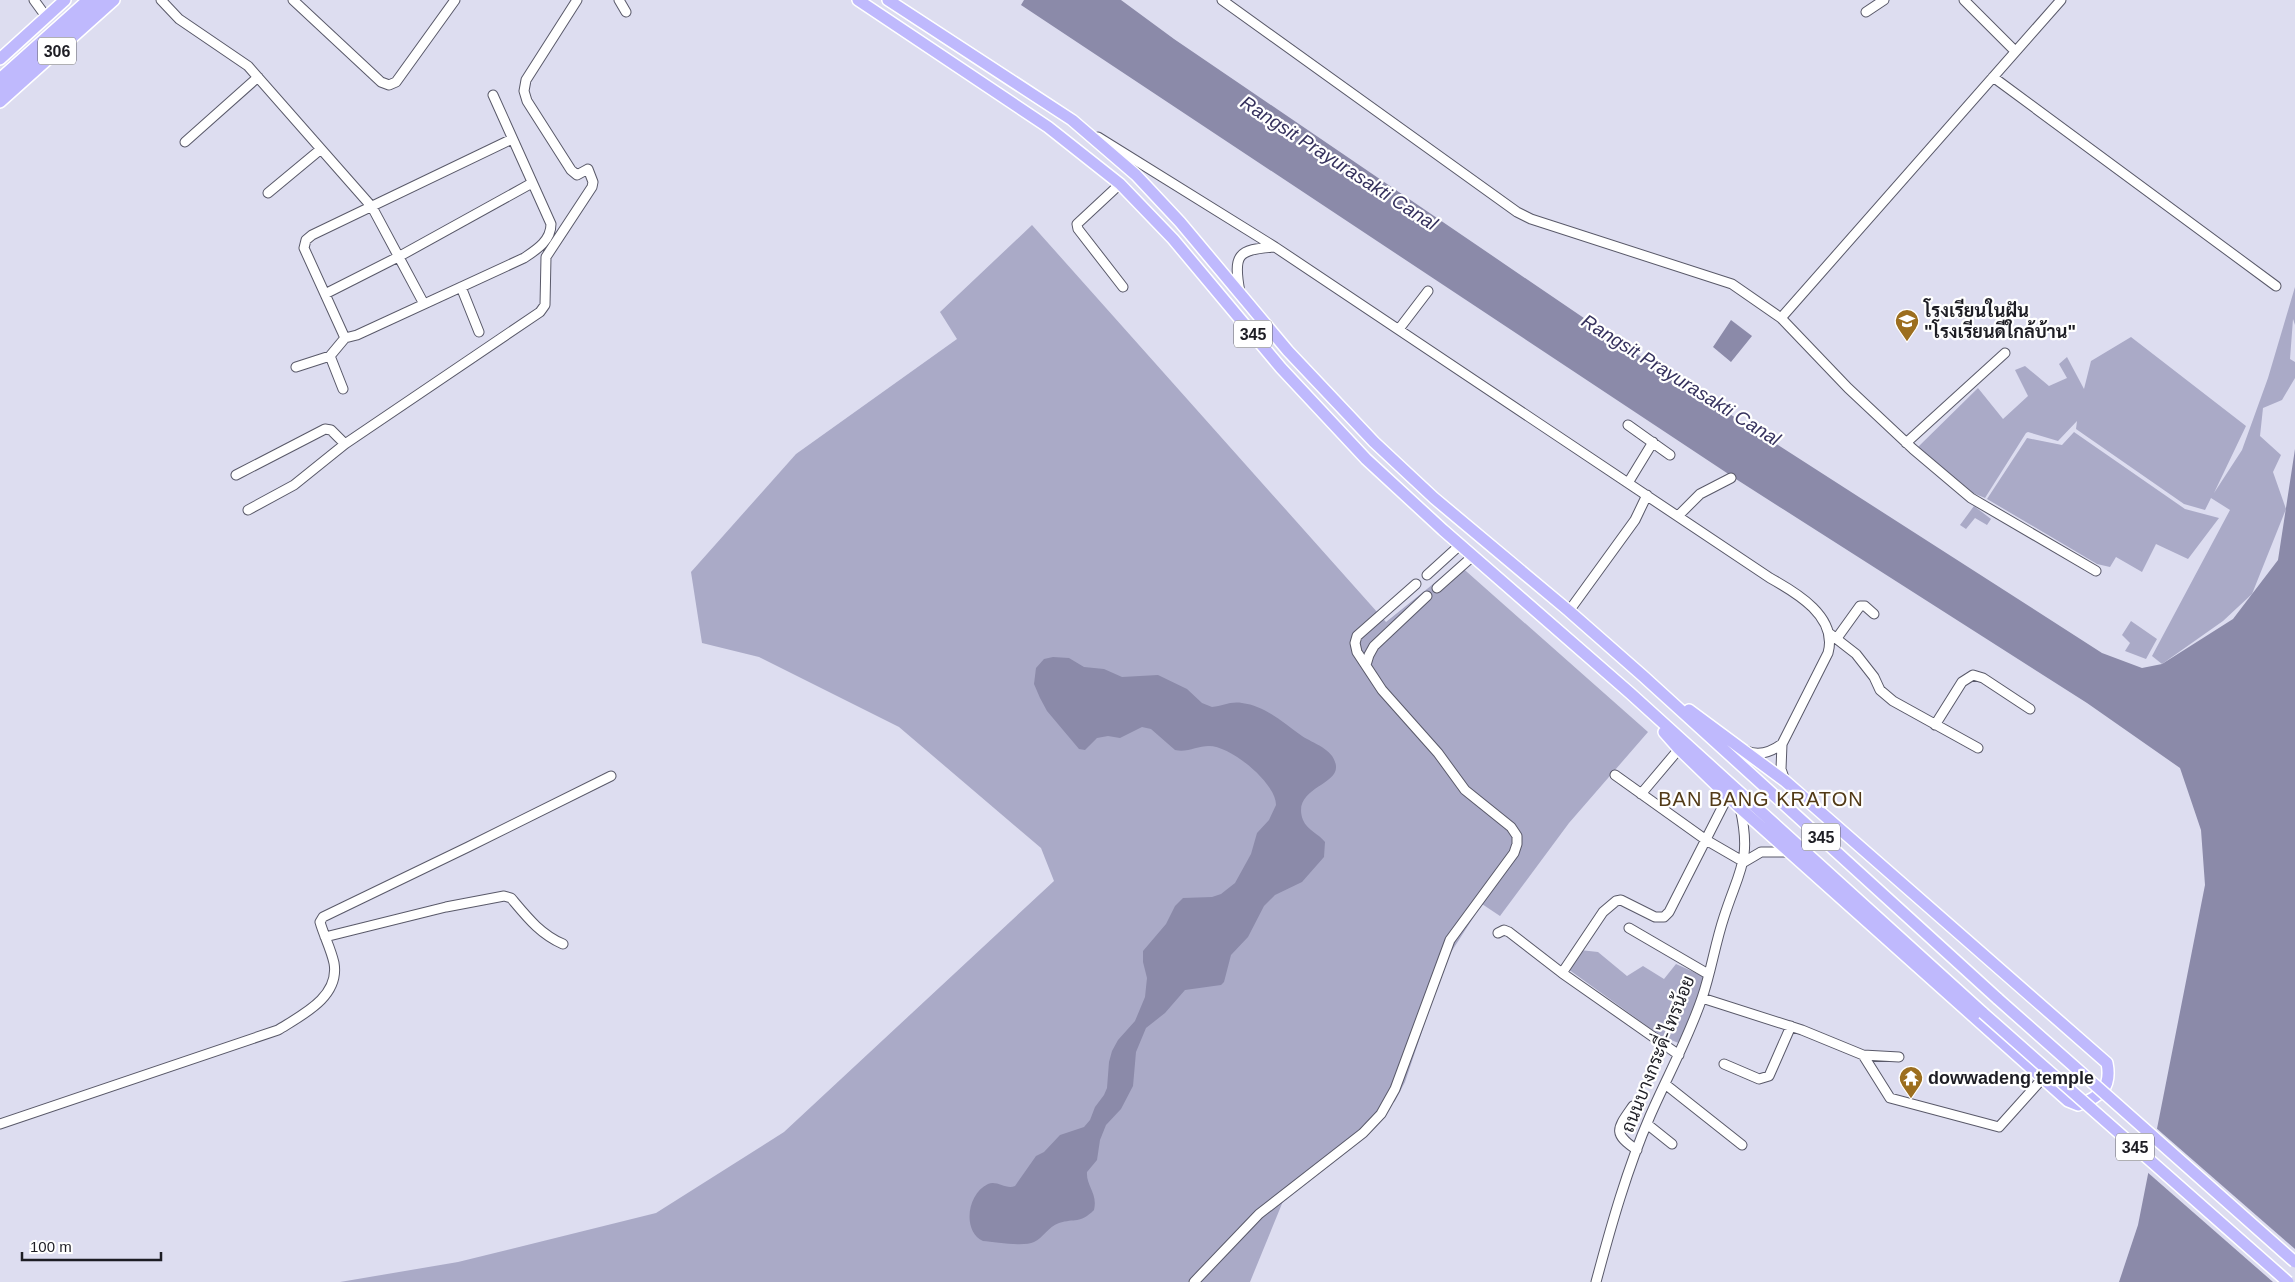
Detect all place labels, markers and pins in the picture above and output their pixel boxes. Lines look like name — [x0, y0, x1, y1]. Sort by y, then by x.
place label: โรงเรียนในฝัน "โรงเรียนดีใกล้บ้าน" — [1923, 298, 2076, 342]
school or university icon: โรงเรียนในฝัน "โรงเรียนดีใกล้บ้าน" — [1894, 308, 1920, 342]
temple icon: dowwadeng temple — [1898, 1065, 1924, 1099]
place label: dowwadeng temple — [1928, 1068, 2094, 1088]

